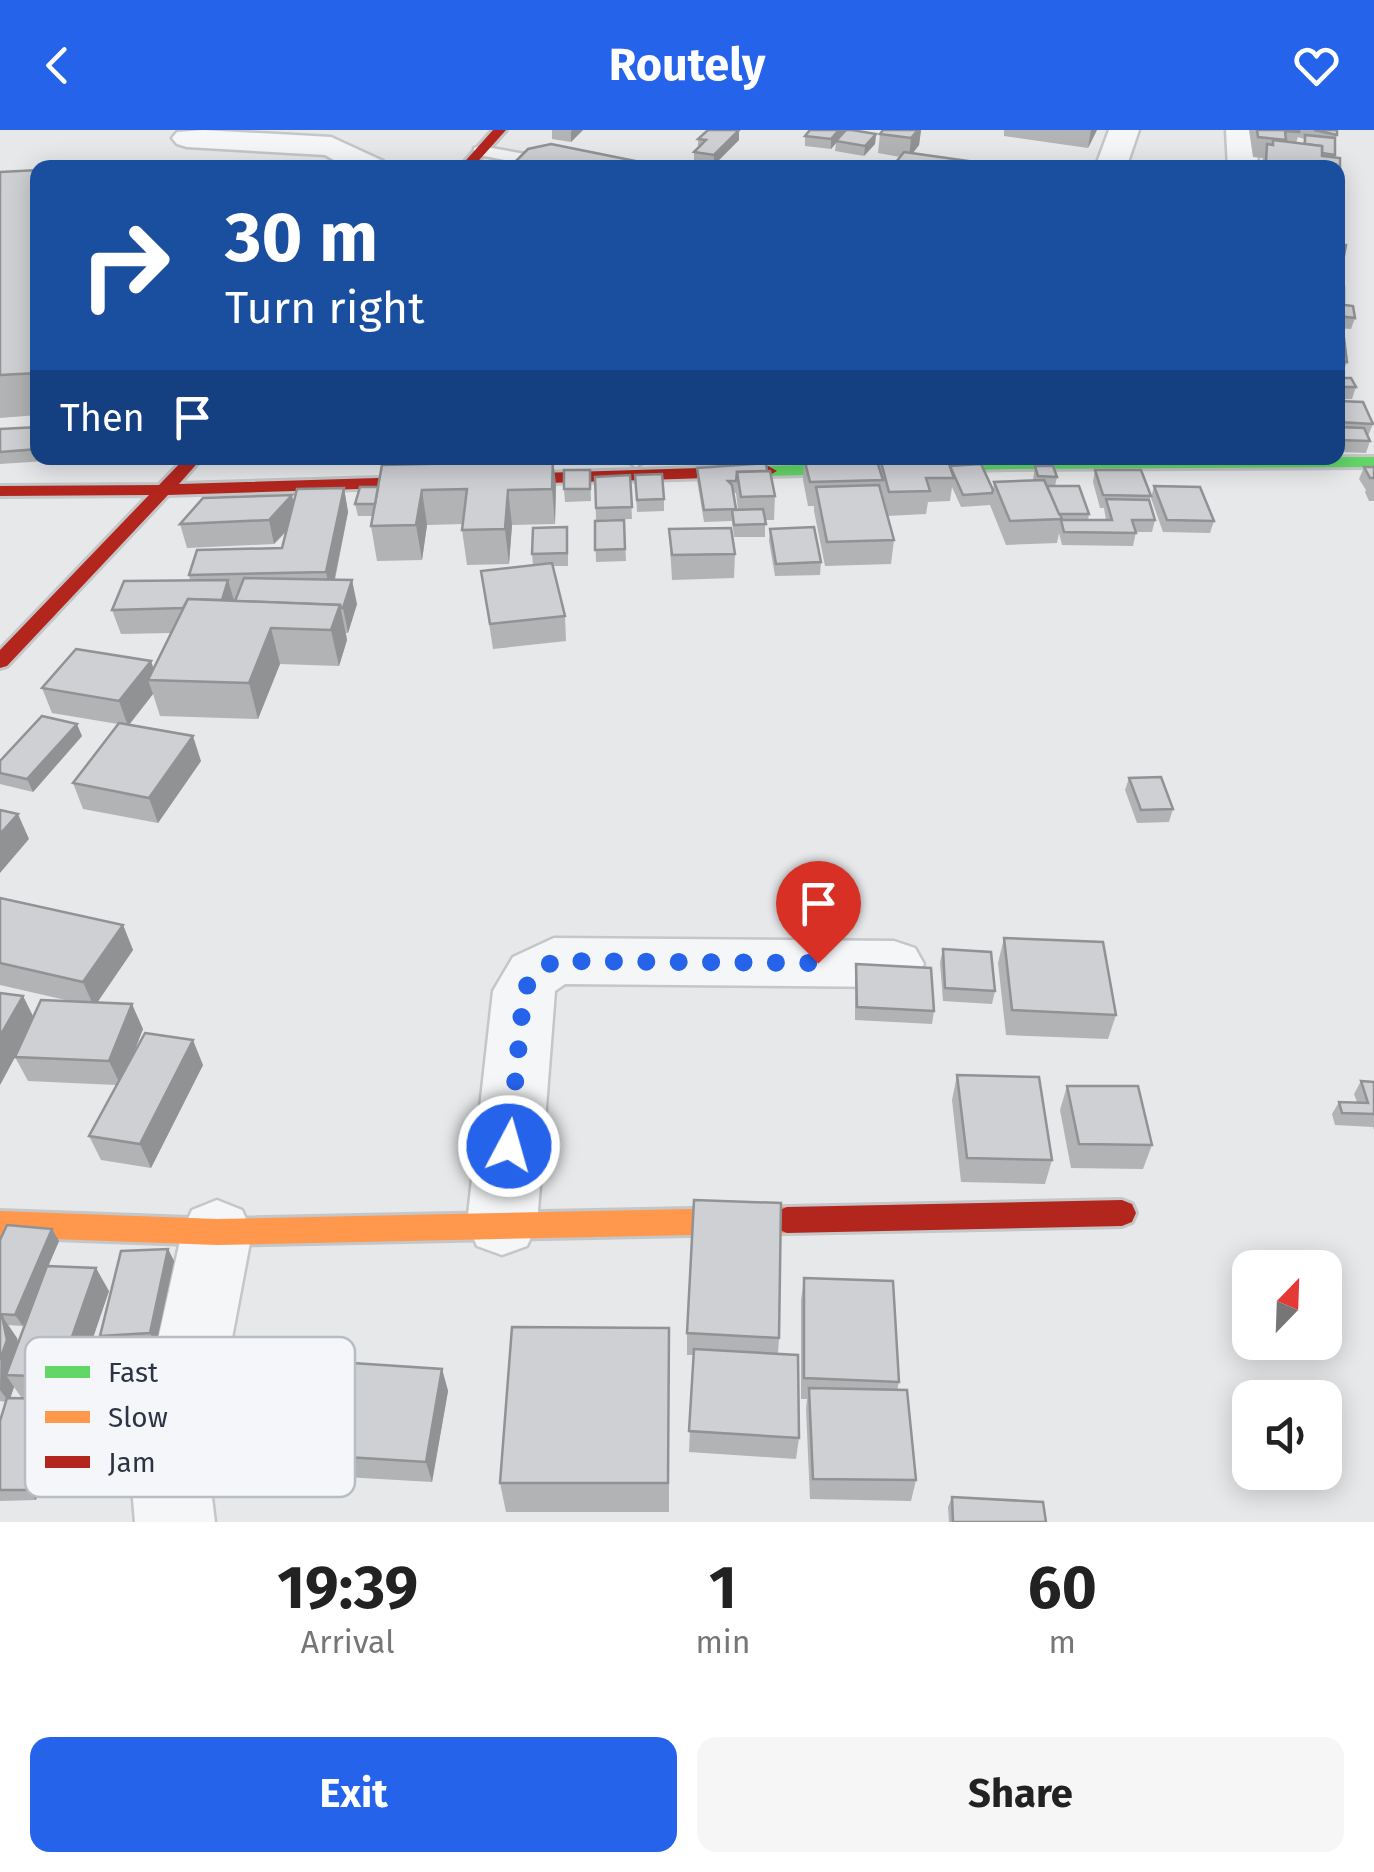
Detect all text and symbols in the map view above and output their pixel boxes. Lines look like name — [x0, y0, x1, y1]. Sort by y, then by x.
icon: back — [30, 38, 85, 93]
text: Routely — [609, 38, 765, 92]
icon: heart — [1289, 38, 1344, 93]
text: 30 m — [225, 196, 378, 280]
icon: right — [60, 200, 190, 330]
text: Turn right — [225, 281, 424, 335]
icon: arrive — [165, 390, 220, 445]
text: Then — [60, 395, 145, 441]
pin — [776, 861, 861, 964]
icon: arrive — [791, 876, 846, 931]
position arrow — [457, 1094, 561, 1198]
north arrow — [1232, 1250, 1342, 1360]
map controls — [1232, 1250, 1342, 1490]
legend — [25, 1337, 355, 1497]
text: Fast — [108, 1356, 159, 1389]
button: sound — [1232, 1380, 1342, 1490]
text: Slow — [108, 1401, 168, 1434]
text: Jam — [108, 1446, 156, 1479]
text: 19:39 — [277, 1552, 418, 1624]
text: 1 — [709, 1552, 737, 1624]
text: 60 — [1028, 1552, 1097, 1624]
text: Arrival — [301, 1623, 395, 1661]
text: min — [695, 1623, 751, 1661]
text: m — [1049, 1623, 1076, 1661]
button: Exit — [30, 1737, 677, 1852]
button: Share — [697, 1737, 1344, 1852]

